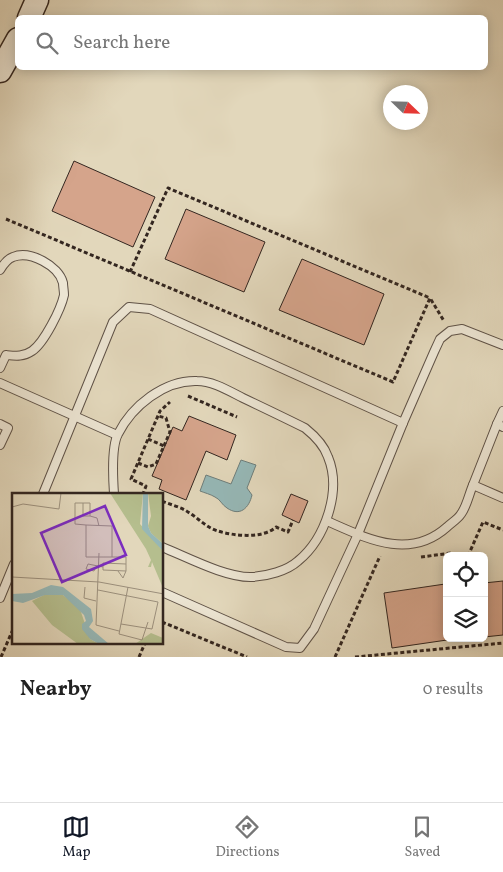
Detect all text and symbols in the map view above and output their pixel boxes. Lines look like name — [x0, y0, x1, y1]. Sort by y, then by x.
search box — [15, 15, 488, 70]
icon: search — [33, 29, 61, 57]
text: Search here — [73, 30, 170, 56]
north arrow — [383, 85, 428, 130]
inset map — [12, 493, 164, 644]
map controls — [443, 552, 488, 642]
button: locate — [443, 552, 488, 597]
button: layers — [443, 597, 488, 642]
text: Nearby — [20, 675, 91, 704]
text: 0 results — [423, 679, 483, 701]
tab: Map — [62, 813, 90, 862]
tab: Directions — [215, 813, 280, 862]
tab: Saved — [404, 813, 441, 862]

